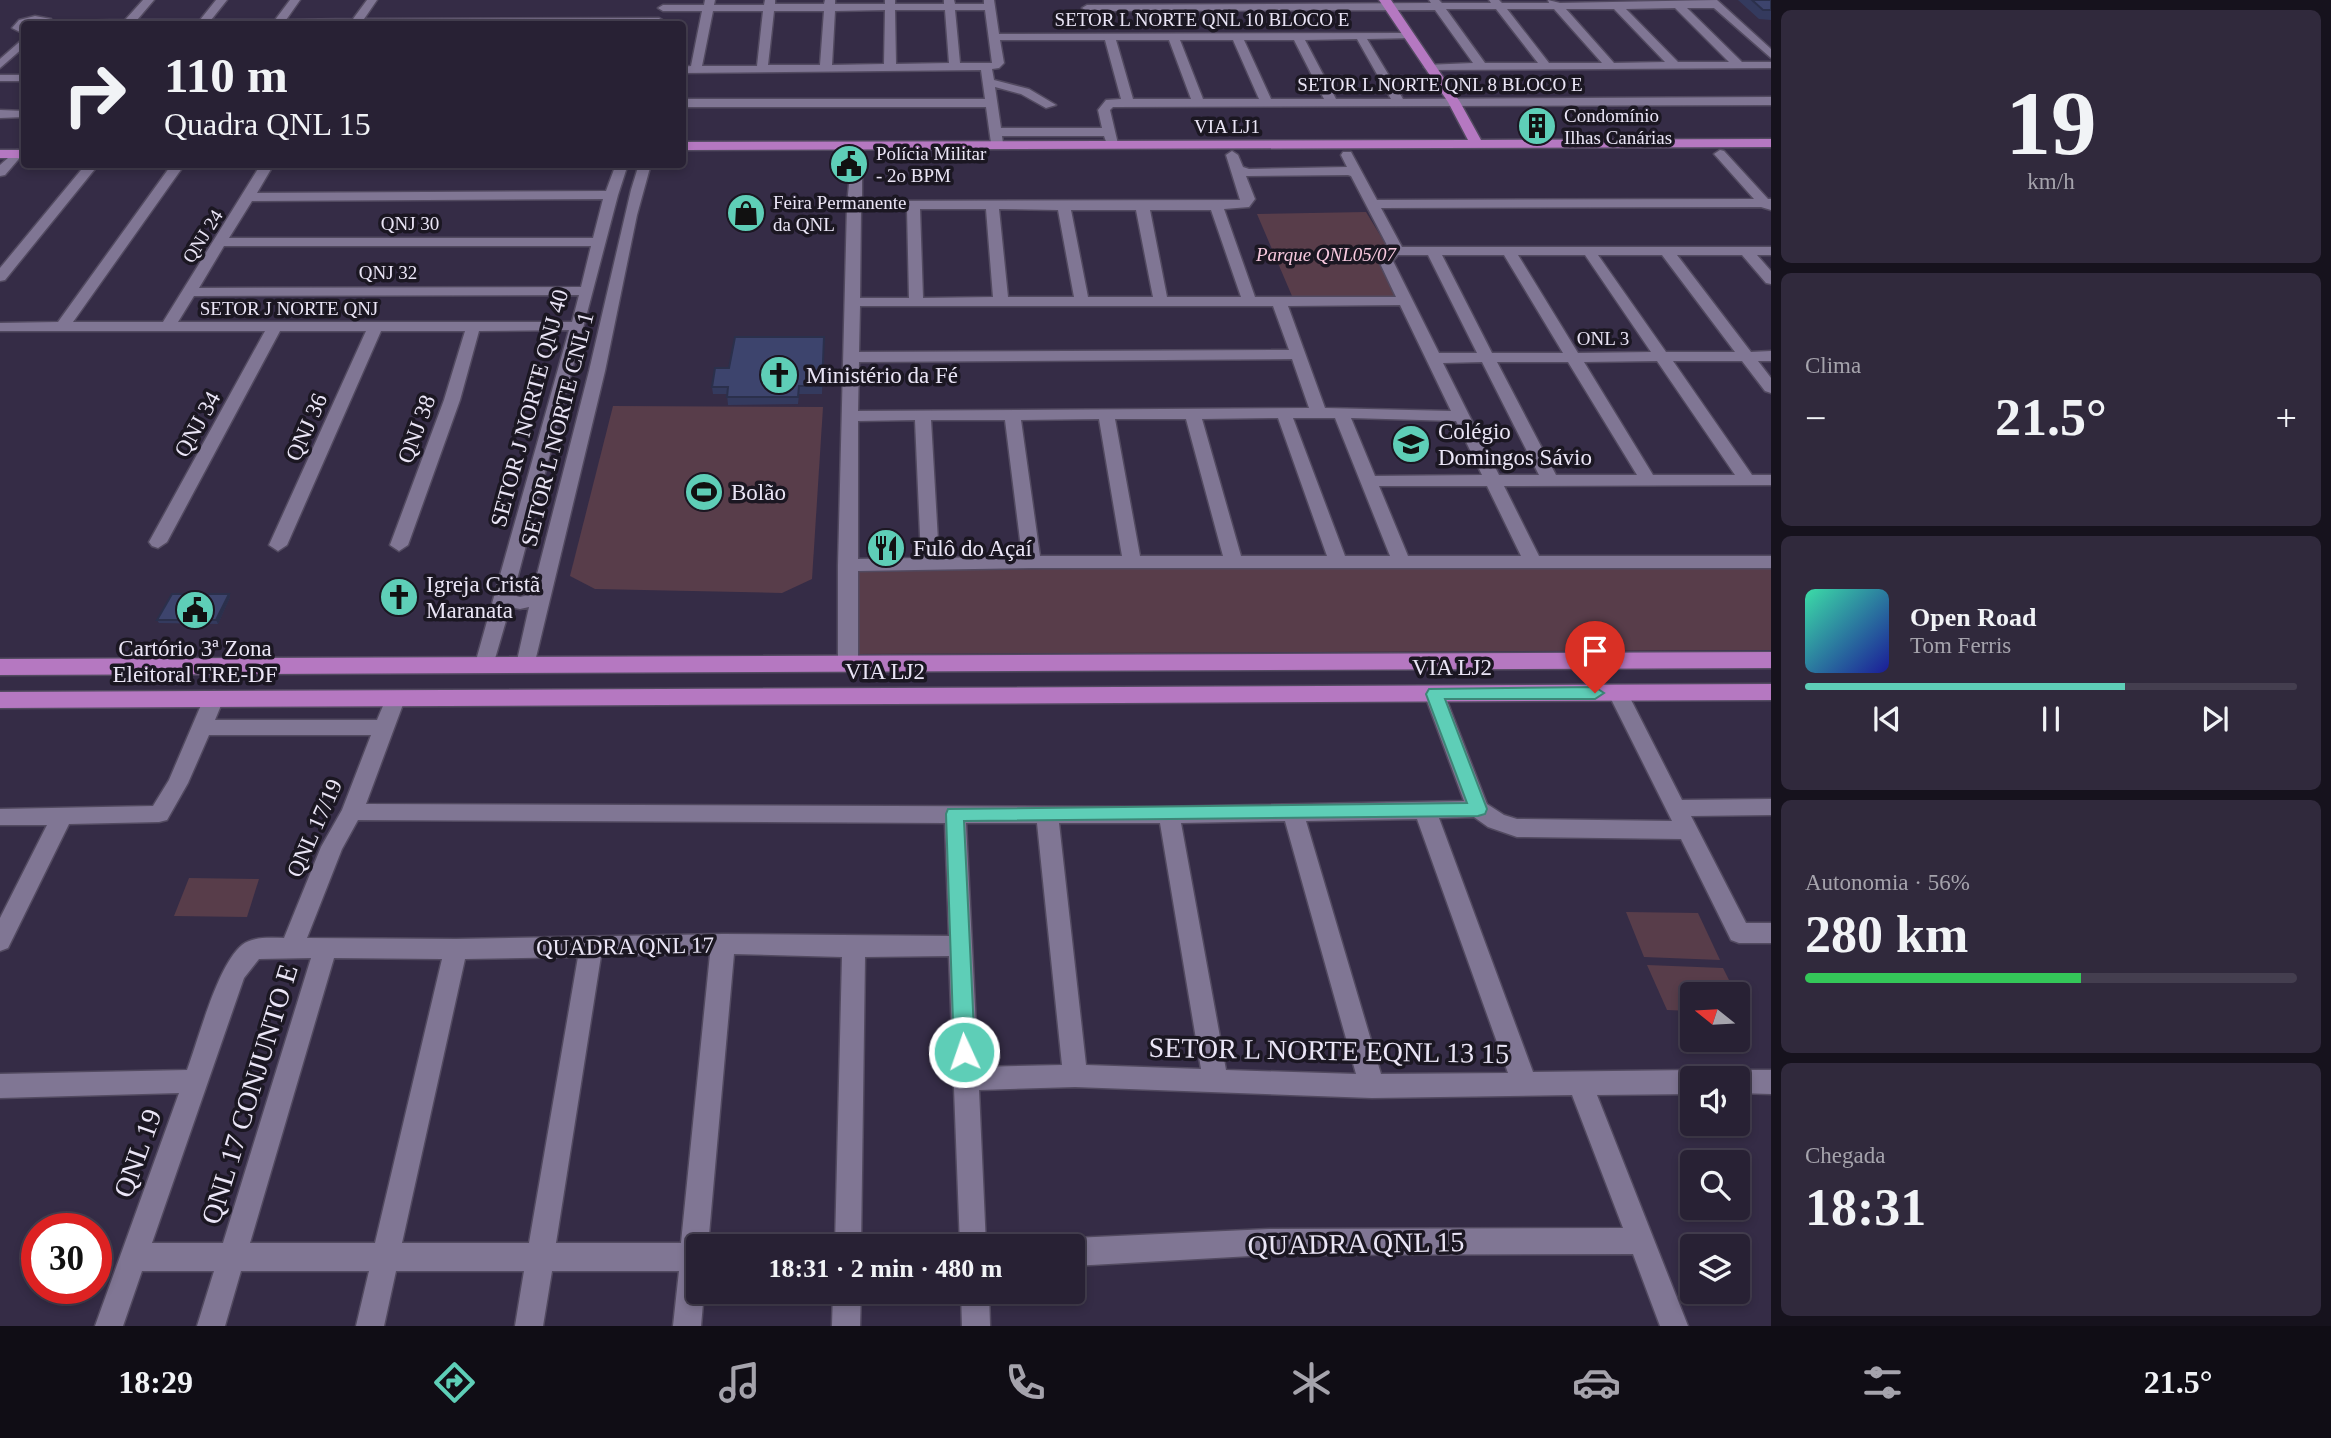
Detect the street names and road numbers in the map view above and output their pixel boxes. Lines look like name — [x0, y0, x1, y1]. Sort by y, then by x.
street label: SETOR L NORTE QNL 10 BLOCO E — [1055, 9, 1349, 30]
street label: SETOR L NORTE QNL 8 BLOCO E — [1297, 74, 1583, 95]
street label: VIA LJ1 — [1194, 116, 1260, 137]
street label: QNJ 24 — [178, 205, 227, 267]
street label: QNJ 30 — [381, 213, 439, 234]
street label: QNJ 32 — [359, 262, 417, 283]
street label: SETOR J NORTE QNJ 40 — [486, 287, 573, 530]
street label: SETOR J NORTE QNJ — [200, 298, 378, 319]
street label: SETOR L NORTE CNL 1 — [516, 309, 599, 549]
street label: ONL 3 — [1577, 328, 1629, 349]
street label: QNJ 34 — [169, 387, 226, 461]
street label: QNJ 36 — [281, 390, 332, 465]
street label: QNJ 38 — [393, 392, 440, 467]
street label: VIA LJ2 — [1412, 655, 1492, 680]
street label: VIA LJ2 — [845, 659, 925, 684]
street label: QNL 17/19 — [282, 775, 347, 881]
street label: QUADRA QNL 17 — [536, 932, 714, 961]
street label: QNL 17 CONJUNTO E — [195, 961, 304, 1228]
street label: SETOR L NORTE EQNL 13 15 — [1148, 1032, 1509, 1069]
street label: QNL 19 — [107, 1105, 168, 1201]
street label: QUADRA QNL 15 — [1247, 1226, 1465, 1261]

